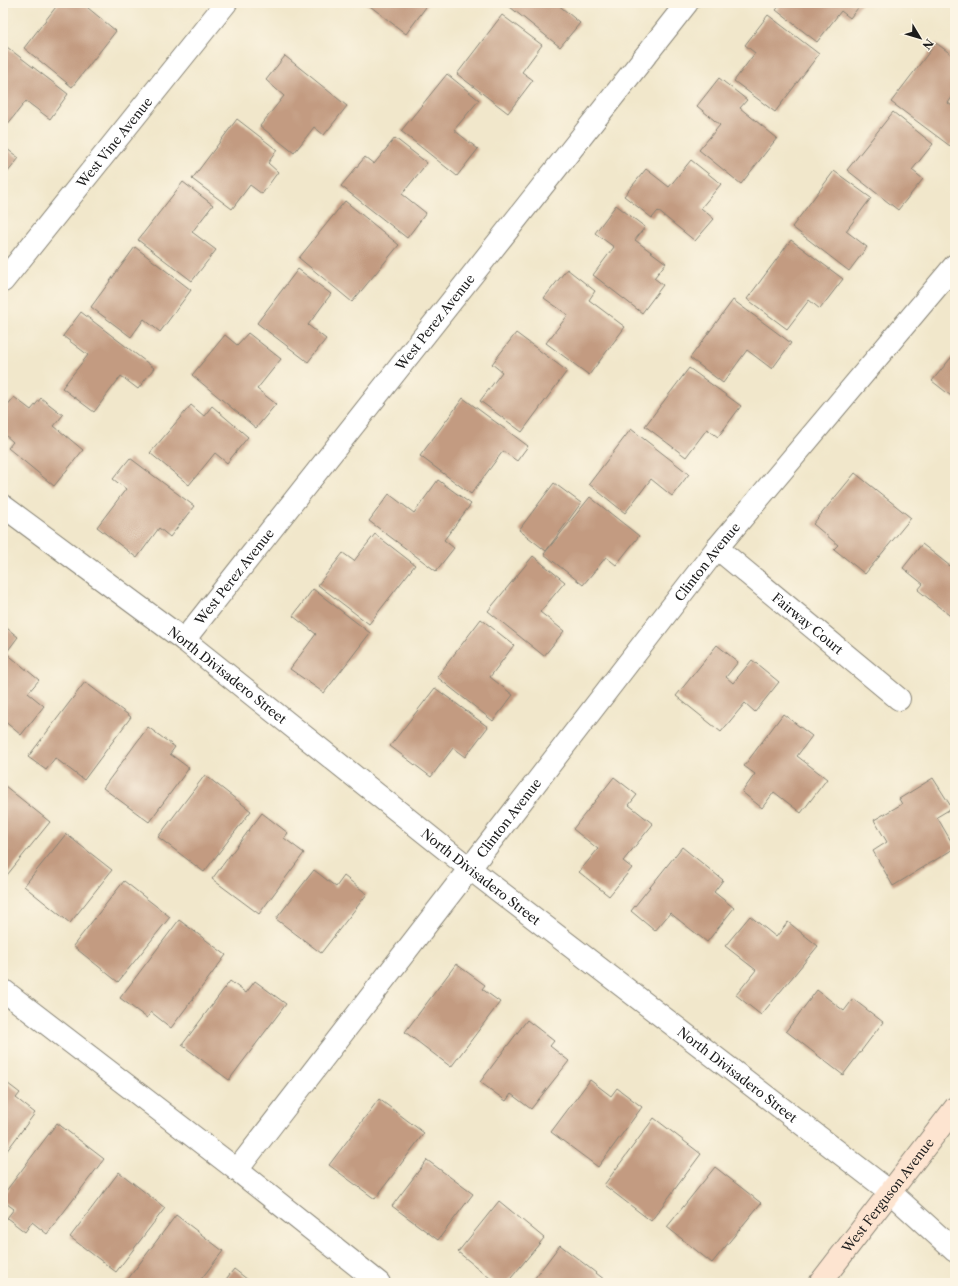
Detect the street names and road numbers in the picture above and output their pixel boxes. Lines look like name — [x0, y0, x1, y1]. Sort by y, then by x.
street label: West Vine Avenue — [73, 94, 156, 191]
street label: West Perez Avenue — [391, 271, 478, 374]
street label: Clinton Avenue — [671, 519, 743, 604]
street label: West Perez Avenue — [191, 525, 277, 629]
street label: Fairway Court — [769, 589, 847, 658]
street label: North Divisadero Street — [165, 623, 290, 727]
street label: Clinton Avenue — [473, 775, 544, 861]
street label: North Divisadero Street — [418, 825, 544, 928]
street label: North Divisadero Street — [674, 1023, 801, 1126]
street label: West Ferguson Avenue — [838, 1135, 937, 1256]

